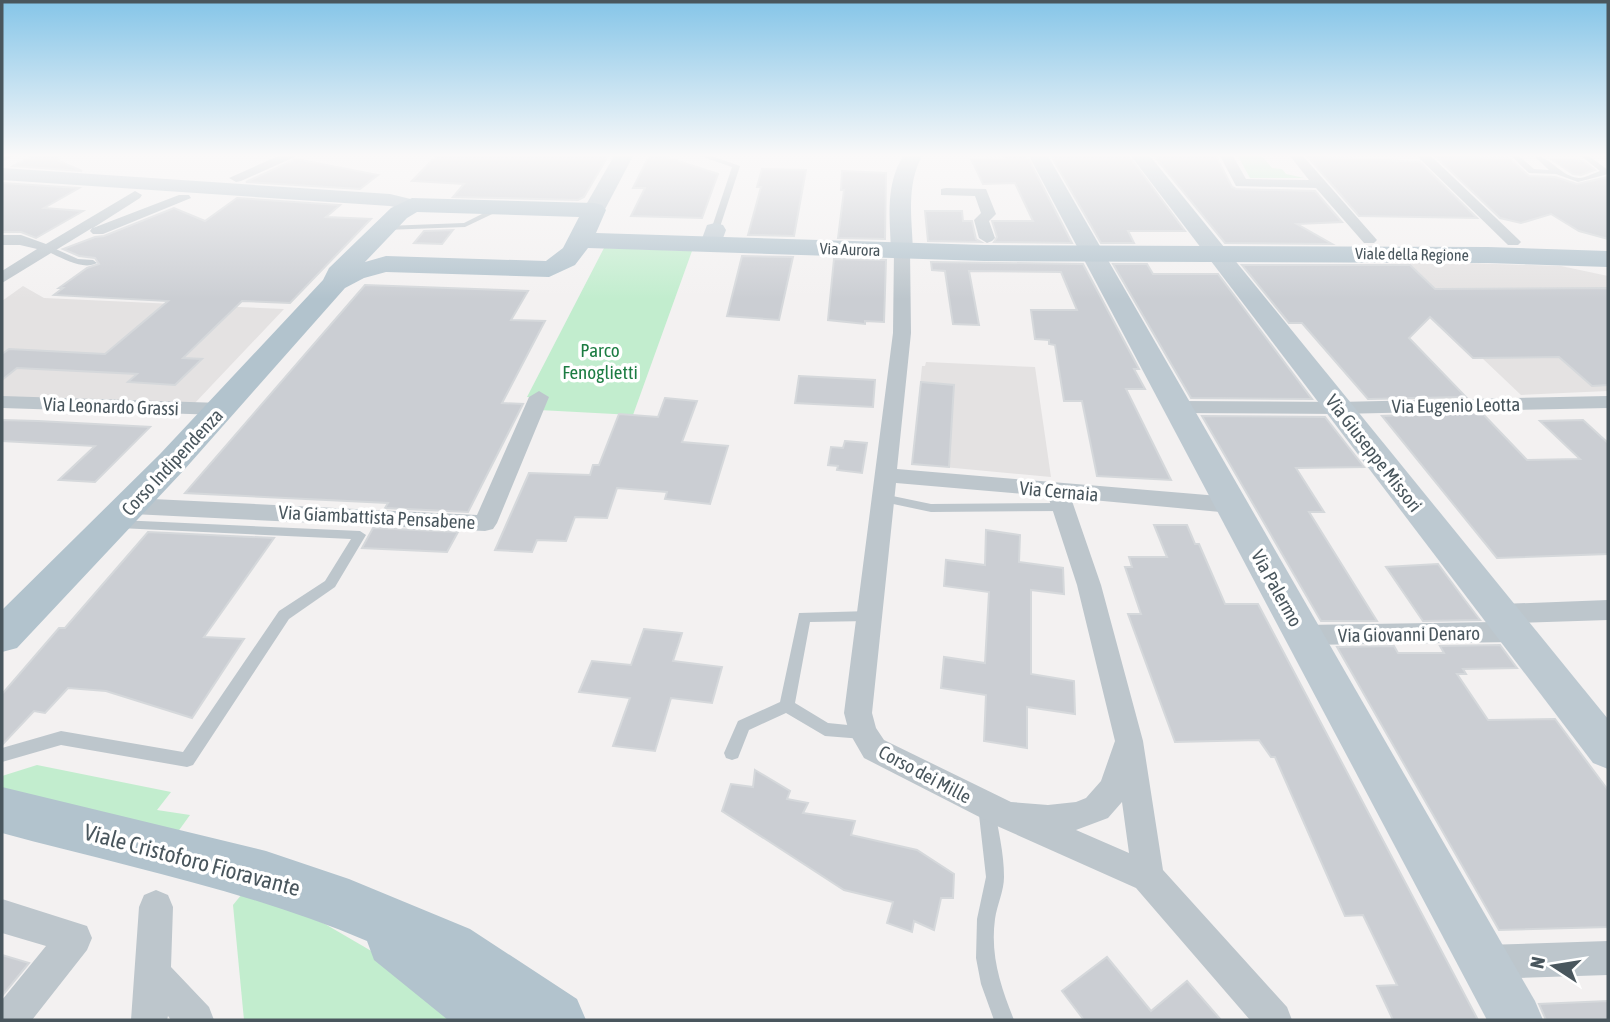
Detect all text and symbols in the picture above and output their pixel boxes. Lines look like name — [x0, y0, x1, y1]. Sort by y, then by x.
street label: Via Aurora — [819, 239, 881, 259]
street label: Viale della Regione — [1355, 244, 1469, 265]
park label: Parco Fenoglietti — [562, 339, 638, 383]
street label: Via Giuseppe Missori — [1321, 390, 1427, 516]
street label: Via Leonardo Grassi — [43, 393, 179, 419]
street label: Via Eugenio Leotta — [1392, 393, 1520, 417]
street label: Corso Indipendenza — [117, 404, 227, 520]
street label: Via Cernaia — [1019, 477, 1099, 505]
street label: Via Giambattista Pensabene — [278, 501, 476, 533]
street label: Via Palermo — [1247, 546, 1307, 630]
street label: Via Giovanni Denaro — [1338, 622, 1480, 646]
street label: Corso dei Mille — [875, 740, 975, 808]
street label: Viale Cristoforo Fioravante — [81, 819, 303, 901]
north arrow — [1519, 931, 1589, 1001]
text: N — [1525, 955, 1549, 970]

